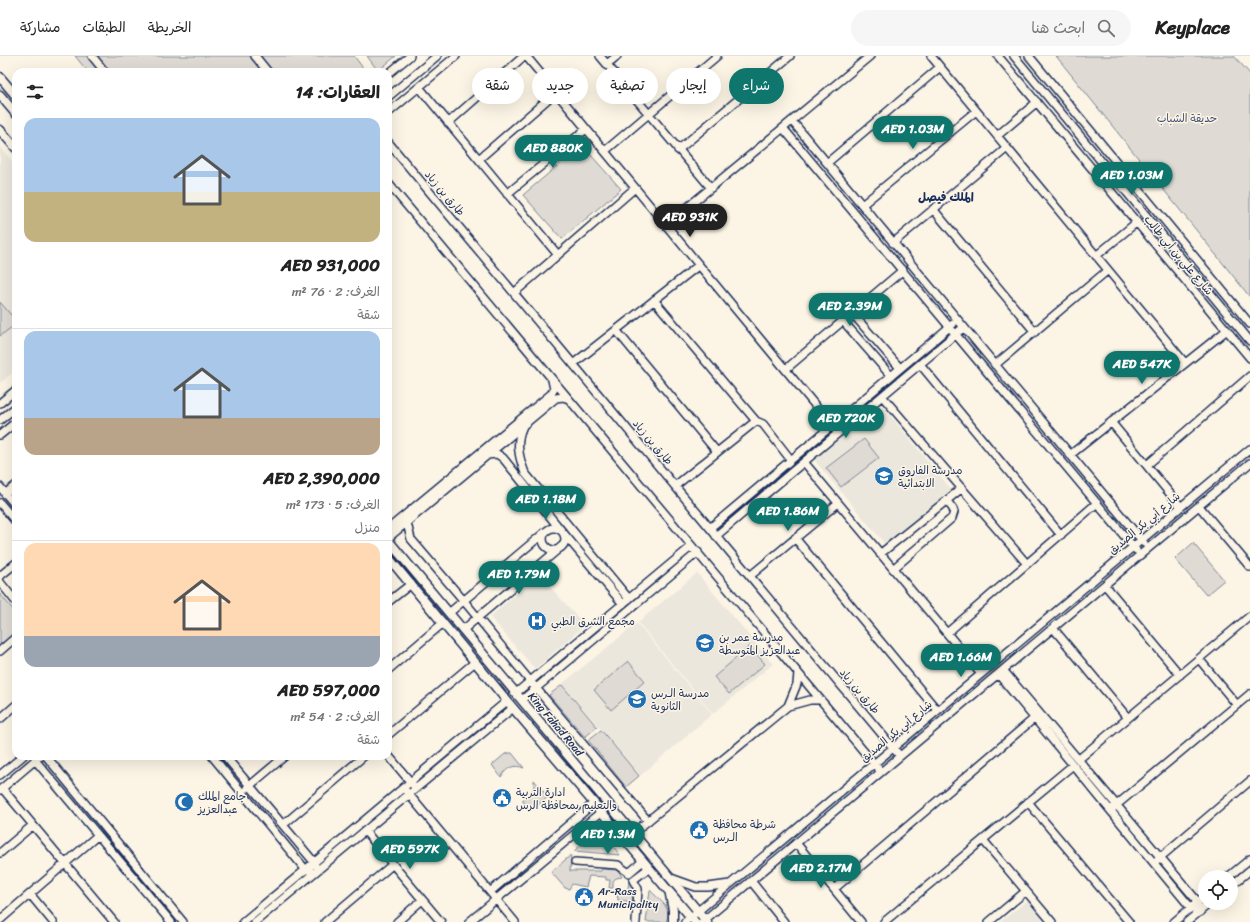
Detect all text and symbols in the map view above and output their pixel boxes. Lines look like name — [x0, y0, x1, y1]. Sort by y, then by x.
search box — [851, 10, 1131, 46]
text: Keyplace — [1155, 11, 1230, 44]
text: مشاركة — [20, 15, 60, 40]
text: الطبقات — [82, 15, 126, 40]
text: الخريطة — [148, 15, 191, 40]
text: ابحث هنا — [1031, 15, 1085, 41]
icon: search — [1095, 17, 1117, 39]
chip: شقة — [472, 68, 524, 104]
chip: جديد — [532, 68, 588, 104]
chip: تصفية — [596, 68, 658, 104]
chip: إيجار — [666, 68, 721, 104]
chip: شراء — [729, 68, 784, 104]
text: العقارات: 14 — [296, 77, 380, 107]
icon: filters — [24, 81, 46, 103]
park label: حديقة الشباب — [1157, 109, 1217, 128]
pin: AED 1.03M — [867, 116, 959, 150]
text: AED 1.03M — [882, 117, 944, 140]
pin: AED 880K — [512, 135, 594, 169]
text: AED 880K — [524, 136, 582, 159]
icon: home — [166, 144, 238, 216]
pin: AED 1.03M — [1086, 162, 1178, 196]
text: AED 1.03M — [1101, 163, 1163, 186]
street label: طارق بن زياد — [420, 166, 470, 221]
district label: الملك فيصل — [918, 186, 974, 208]
pin: AED 931K — [649, 204, 731, 238]
text: AED 931K — [662, 205, 718, 228]
street label: شارع علي بن أبي طالب — [1138, 211, 1218, 300]
text: AED 931,000 — [281, 250, 380, 280]
text: الغرف: 2 · 76 m² — [292, 280, 380, 303]
pin: AED 2.39M — [804, 293, 896, 327]
text: AED 2.39M — [818, 294, 882, 317]
text: شقة — [357, 303, 380, 326]
pin: AED 547K — [1101, 351, 1183, 385]
text: AED 547K — [1113, 352, 1171, 375]
icon: home — [166, 357, 238, 429]
pin: AED 720K — [805, 405, 887, 439]
text: AED 720K — [817, 406, 875, 429]
street label: طارق بن زياد — [628, 415, 678, 470]
place label: مدرسة الفاروق الابتدائية — [898, 461, 962, 493]
text: AED 2,390,000 — [263, 463, 380, 493]
school or university icon: مدرسة الفاروق الابتدائية — [873, 465, 895, 487]
pin: AED 1.18M — [500, 486, 592, 520]
text: AED 1.18M — [516, 487, 576, 510]
street label: شارع أبي بكر الصديق — [1104, 487, 1185, 560]
text: الغرف: 5 · 173 m² — [286, 493, 380, 516]
pin: AED 1.86M — [742, 498, 834, 532]
text: AED 1.86M — [757, 499, 819, 522]
text: منزل — [354, 516, 380, 539]
pin: AED 1.79M — [473, 561, 565, 595]
text: AED 1.79M — [488, 562, 550, 585]
icon: home — [166, 569, 238, 641]
hospital icon: مجمع الشرق الطبي — [526, 610, 548, 632]
place label: مجمع الشرق الطبي — [551, 612, 635, 632]
place label: مدرسة عمر بن عبدالعزيز المتوسطة — [719, 628, 800, 660]
school or university icon: مدرسة عمر بن عبدالعزيز المتوسطة — [694, 632, 716, 654]
pin: AED 1.66M — [915, 644, 1007, 678]
text: AED 1.66M — [930, 645, 992, 668]
street label: طارق بن زياد — [835, 664, 885, 719]
text: AED 597,000 — [277, 675, 380, 705]
place label: مدرسة الـرس الثانوية — [651, 684, 709, 716]
street label: King Fahad Road — [523, 688, 589, 762]
school or university icon: مدرسة الـرس الثانوية — [626, 688, 648, 710]
street label: شارع أبي بكر الصديق — [856, 695, 937, 768]
text: الغرف: 2 · 54 m² — [290, 705, 380, 728]
text: شقة — [357, 728, 380, 751]
place label: ادارة التربية والتعليم بمحافظة الرس — [516, 783, 617, 815]
place label: جامع الملك عبدالعزيز — [197, 787, 246, 819]
public building icon: ادارة التربية والتعليم بمحافظة الرس — [491, 787, 513, 809]
mosque icon: جامع الملك عبدالعزيز — [173, 791, 195, 813]
place label: شرطة محافظة الـرس — [713, 815, 776, 847]
public building icon: شرطة محافظة الـرس — [688, 819, 710, 841]
pin: AED 1.3M — [567, 821, 649, 855]
text: AED 1.3M — [581, 822, 635, 845]
pin: AED 597K — [369, 836, 451, 870]
text: AED 597K — [381, 837, 439, 860]
pin: AED 2.17M — [775, 855, 867, 889]
text: AED 2.17M — [790, 856, 852, 879]
map controls — [1198, 870, 1238, 910]
button: locate — [1198, 870, 1238, 910]
place label: Ar-Rass Municipality — [597, 882, 659, 914]
public building icon: Ar-Rass Municipality — [573, 886, 595, 908]

